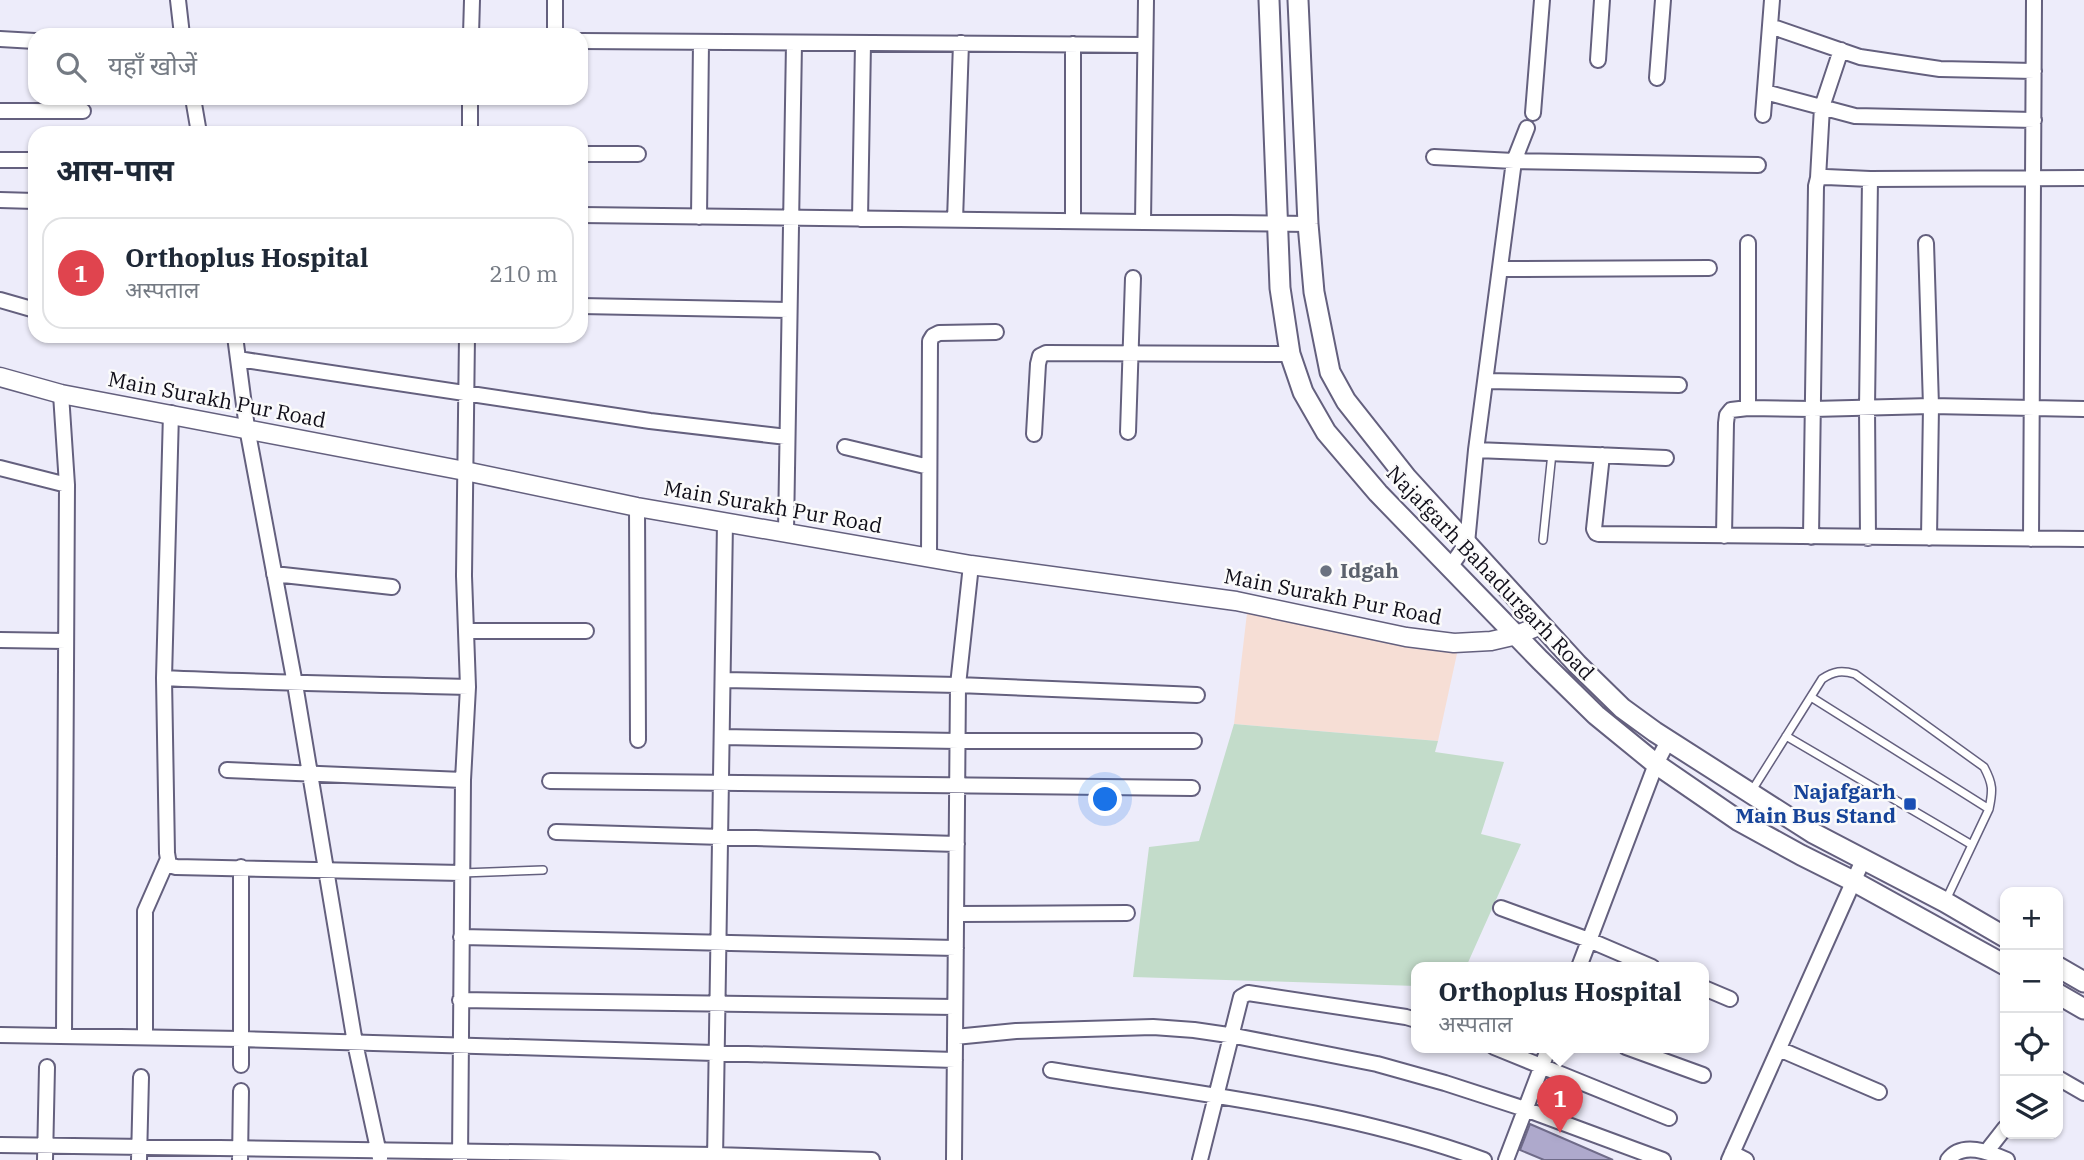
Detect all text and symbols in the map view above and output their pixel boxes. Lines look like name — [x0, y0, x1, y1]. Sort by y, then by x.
search box — [28, 28, 588, 105]
icon: search — [52, 48, 90, 86]
text: यहाँ खोजें — [108, 48, 197, 82]
text: आस-पास — [56, 150, 174, 189]
text: Orthoplus Hospital — [125, 240, 368, 274]
text: 1 — [74, 258, 88, 288]
text: 210 m — [489, 258, 558, 288]
text: अस्पताल — [125, 274, 199, 304]
street label: Main Surakh Pur Road — [106, 364, 329, 434]
street label: Najafgarh Bahadurgarh Road — [1381, 459, 1601, 686]
street label: Main Surakh Pur Road — [662, 473, 885, 539]
place label: Idgah — [1340, 556, 1399, 584]
street label: Main Surakh Pur Road — [1222, 561, 1445, 631]
marker: Idgah — [1318, 563, 1334, 579]
place label: Najafgarh Main Bus Stand — [1735, 777, 1896, 829]
your location — [1088, 782, 1122, 816]
marker: Najafgarh Main Bus Stand — [1902, 796, 1918, 812]
map controls — [2000, 887, 2063, 1139]
button: + — [2000, 887, 2063, 950]
button: − — [2000, 950, 2063, 1013]
popup — [1411, 962, 1709, 1053]
text: Orthoplus Hospital — [1438, 974, 1682, 1008]
text: अस्पताल — [1438, 1008, 1513, 1038]
button: locate — [2000, 1013, 2063, 1076]
pin: 1 — [1537, 1075, 1583, 1133]
button: layers — [2000, 1076, 2063, 1139]

